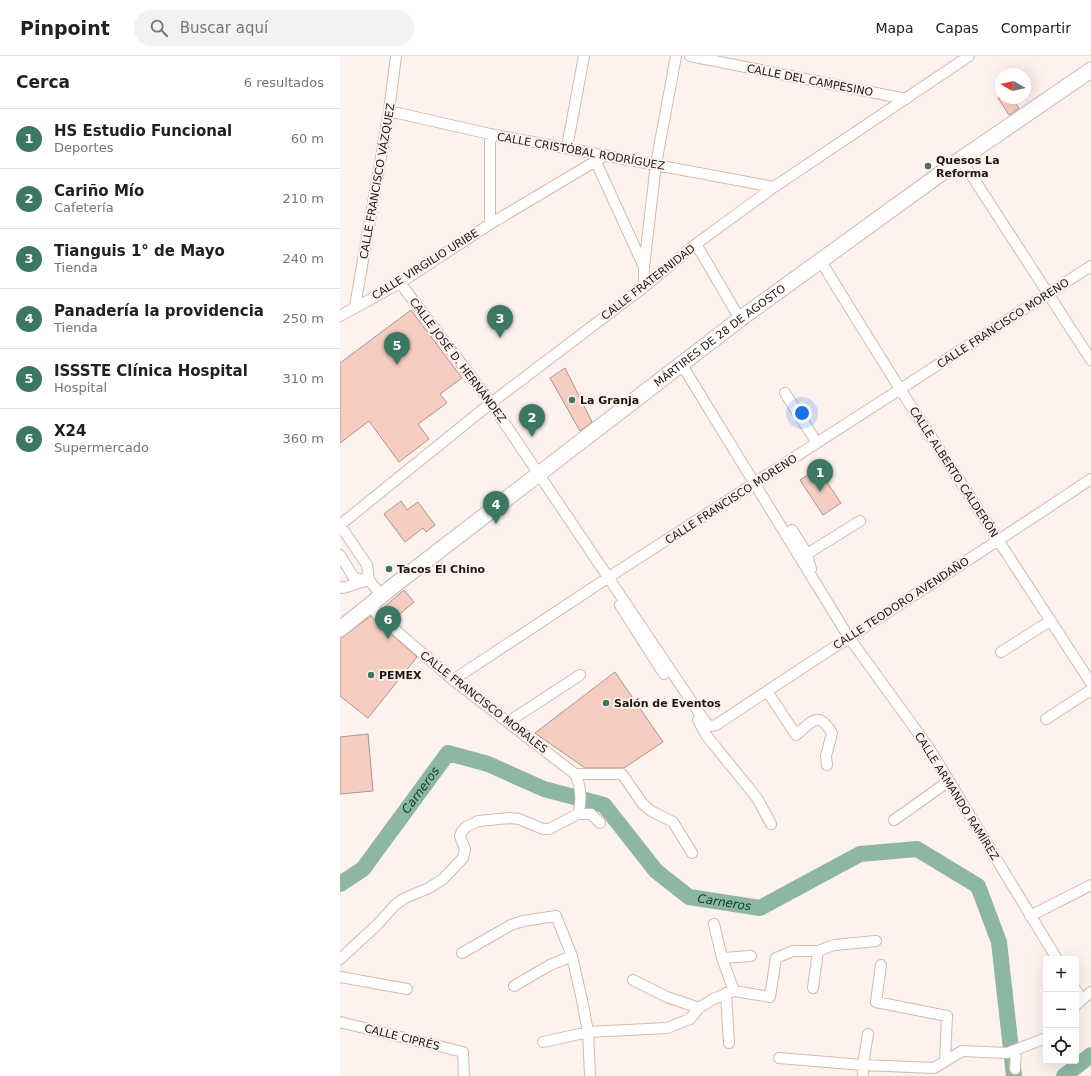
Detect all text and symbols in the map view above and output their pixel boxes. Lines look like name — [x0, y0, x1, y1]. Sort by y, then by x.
search box — [134, 10, 414, 46]
text: Pinpoint — [20, 17, 110, 39]
icon: search — [148, 17, 170, 39]
text: Buscar aquí — [180, 19, 268, 37]
text: Mapa — [875, 20, 914, 36]
text: Capas — [936, 20, 979, 36]
text: Compartir — [1001, 20, 1071, 36]
street label: CALLE DEL CAMPESINO — [746, 62, 874, 99]
north arrow — [995, 68, 1031, 104]
text: Cerca — [16, 72, 70, 92]
text: 6 resultados — [244, 75, 324, 90]
street label: CALLE FRANCISCO VÁZQUEZ — [357, 102, 398, 260]
text: HS Estudio Funcional — [54, 122, 232, 140]
street label: CALLE CRISTÓBAL RODRÍGUEZ — [496, 130, 666, 173]
text: 1 — [24, 131, 34, 146]
text: 60 m — [291, 131, 324, 146]
text: Deportes — [54, 140, 113, 155]
place label: Quesos La Reforma — [936, 154, 1000, 180]
marker: Quesos La Reforma — [923, 161, 933, 171]
text: Cariño Mío — [54, 182, 144, 200]
text: 2 — [24, 191, 34, 206]
text: 210 m — [282, 191, 324, 206]
text: Cafetería — [54, 200, 114, 215]
street label: CALLE VIRGILIO URIBE — [370, 226, 481, 303]
text: Tianguis 1° de Mayo — [54, 242, 225, 260]
street label: CALLE FRATERNIDAD — [599, 242, 698, 323]
text: 3 — [24, 251, 34, 266]
text: 240 m — [282, 251, 324, 266]
text: Tienda — [54, 260, 98, 275]
street label: CALLE FRANCISCO MORENO — [935, 276, 1072, 371]
street label: MÁRTIRES DE 28 DE AGOSTO — [652, 282, 789, 390]
street label: CALLE JOSÉ D. HERNÁNDEZ — [407, 295, 509, 425]
text: Panadería la providencia — [54, 302, 264, 320]
pin: 3 — [487, 305, 513, 338]
text: 4 — [24, 311, 34, 326]
text: 250 m — [282, 311, 324, 326]
text: Tienda — [54, 320, 98, 335]
pin: 5 — [384, 332, 410, 365]
text: ISSSTE Clínica Hospital — [54, 362, 248, 380]
text: 5 — [24, 371, 34, 386]
text: 310 m — [282, 371, 324, 386]
text: Hospital — [54, 380, 107, 395]
place label: La Granja — [580, 394, 639, 407]
marker: La Granja — [567, 395, 577, 405]
your location — [792, 403, 812, 423]
pin: 2 — [519, 404, 545, 437]
street label: CALLE ALBERTO CALDERÓN — [906, 405, 1001, 540]
text: X24 — [54, 422, 86, 440]
text: 6 — [24, 431, 34, 446]
text: 360 m — [282, 431, 324, 446]
text: Supermercado — [54, 440, 149, 455]
street label: CALLE FRANCISCO MORENO — [663, 452, 800, 547]
pin: 1 — [807, 459, 833, 492]
pin: 4 — [483, 491, 509, 524]
street label: CALLE TEODORO AVENDAÑO — [831, 554, 972, 652]
place label: Tacos El Chino — [397, 563, 486, 576]
marker: Tacos El Chino — [384, 564, 394, 574]
pin: 6 — [375, 606, 401, 639]
street label: CALLE FRANCISCO MORALES — [417, 649, 550, 756]
place label: PEMEX — [379, 669, 422, 682]
marker: PEMEX — [366, 670, 376, 680]
place label: Salón de Eventos — [614, 697, 721, 710]
marker: Salón de Eventos — [601, 698, 611, 708]
street label: CALLE ARMANDO RAMÍREZ — [912, 730, 1002, 863]
water label: Carneros — [399, 764, 442, 816]
water label: Carneros — [696, 891, 752, 914]
map controls — [1043, 956, 1079, 1064]
button: + — [1043, 956, 1079, 992]
button: − — [1043, 992, 1079, 1028]
street label: CALLE CIPRÉS — [363, 1022, 441, 1053]
button: locate — [1043, 1028, 1079, 1064]

